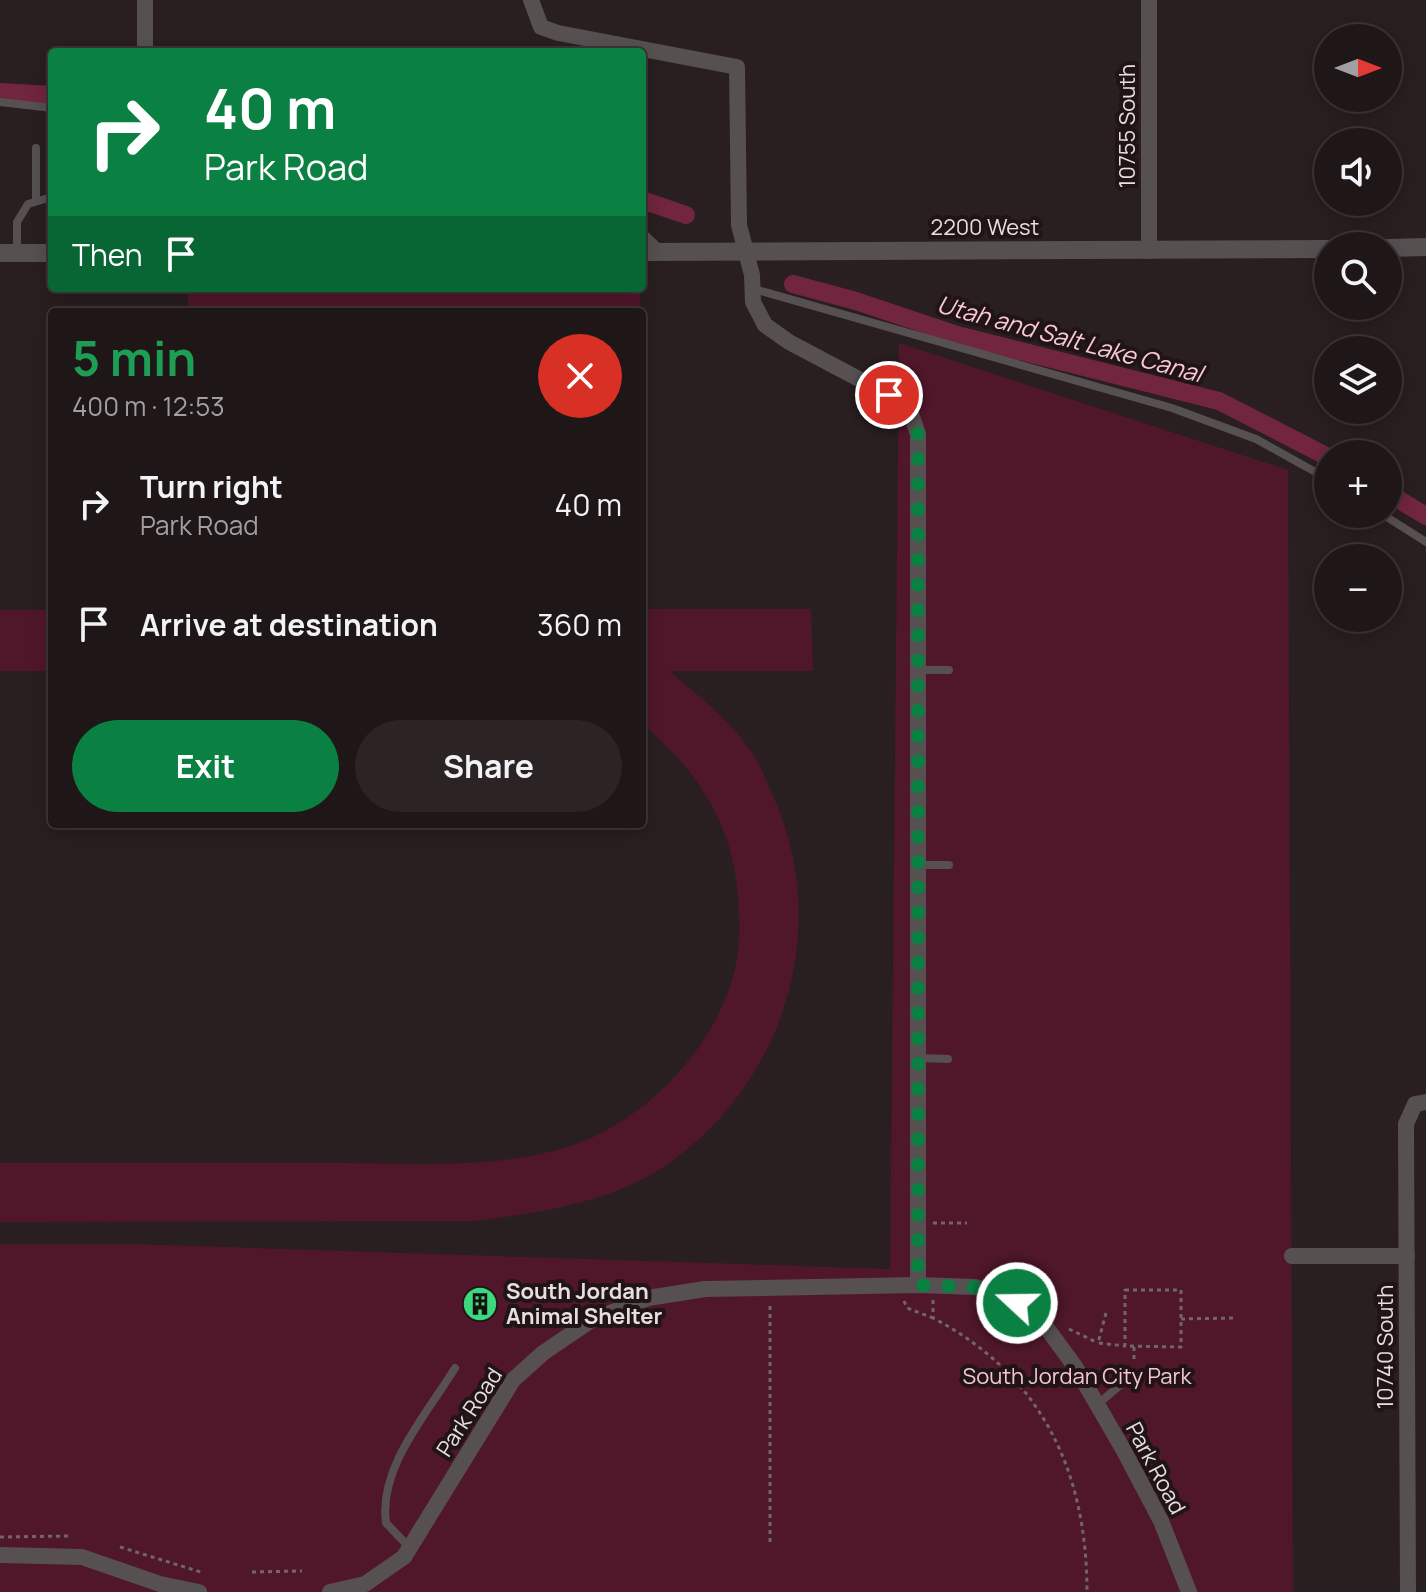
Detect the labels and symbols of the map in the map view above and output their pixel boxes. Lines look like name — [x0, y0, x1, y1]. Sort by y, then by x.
north arrow — [1314, 24, 1402, 112]
street label: 10755 South — [1112, 64, 1142, 188]
street label: 2200 West — [931, 212, 1040, 242]
water label: Utah and Salt Lake Canal — [934, 287, 1210, 390]
pin — [855, 361, 923, 429]
position arrow — [975, 1261, 1059, 1345]
place label: South Jordan Animal Shelter — [506, 1276, 663, 1331]
building icon: South Jordan Animal Shelter — [461, 1285, 499, 1323]
street label: 10740 South — [1370, 1285, 1400, 1409]
park label: South Jordan City Park — [963, 1361, 1192, 1391]
street label: Park Road — [429, 1362, 509, 1462]
street label: Park Road — [1119, 1417, 1193, 1519]

